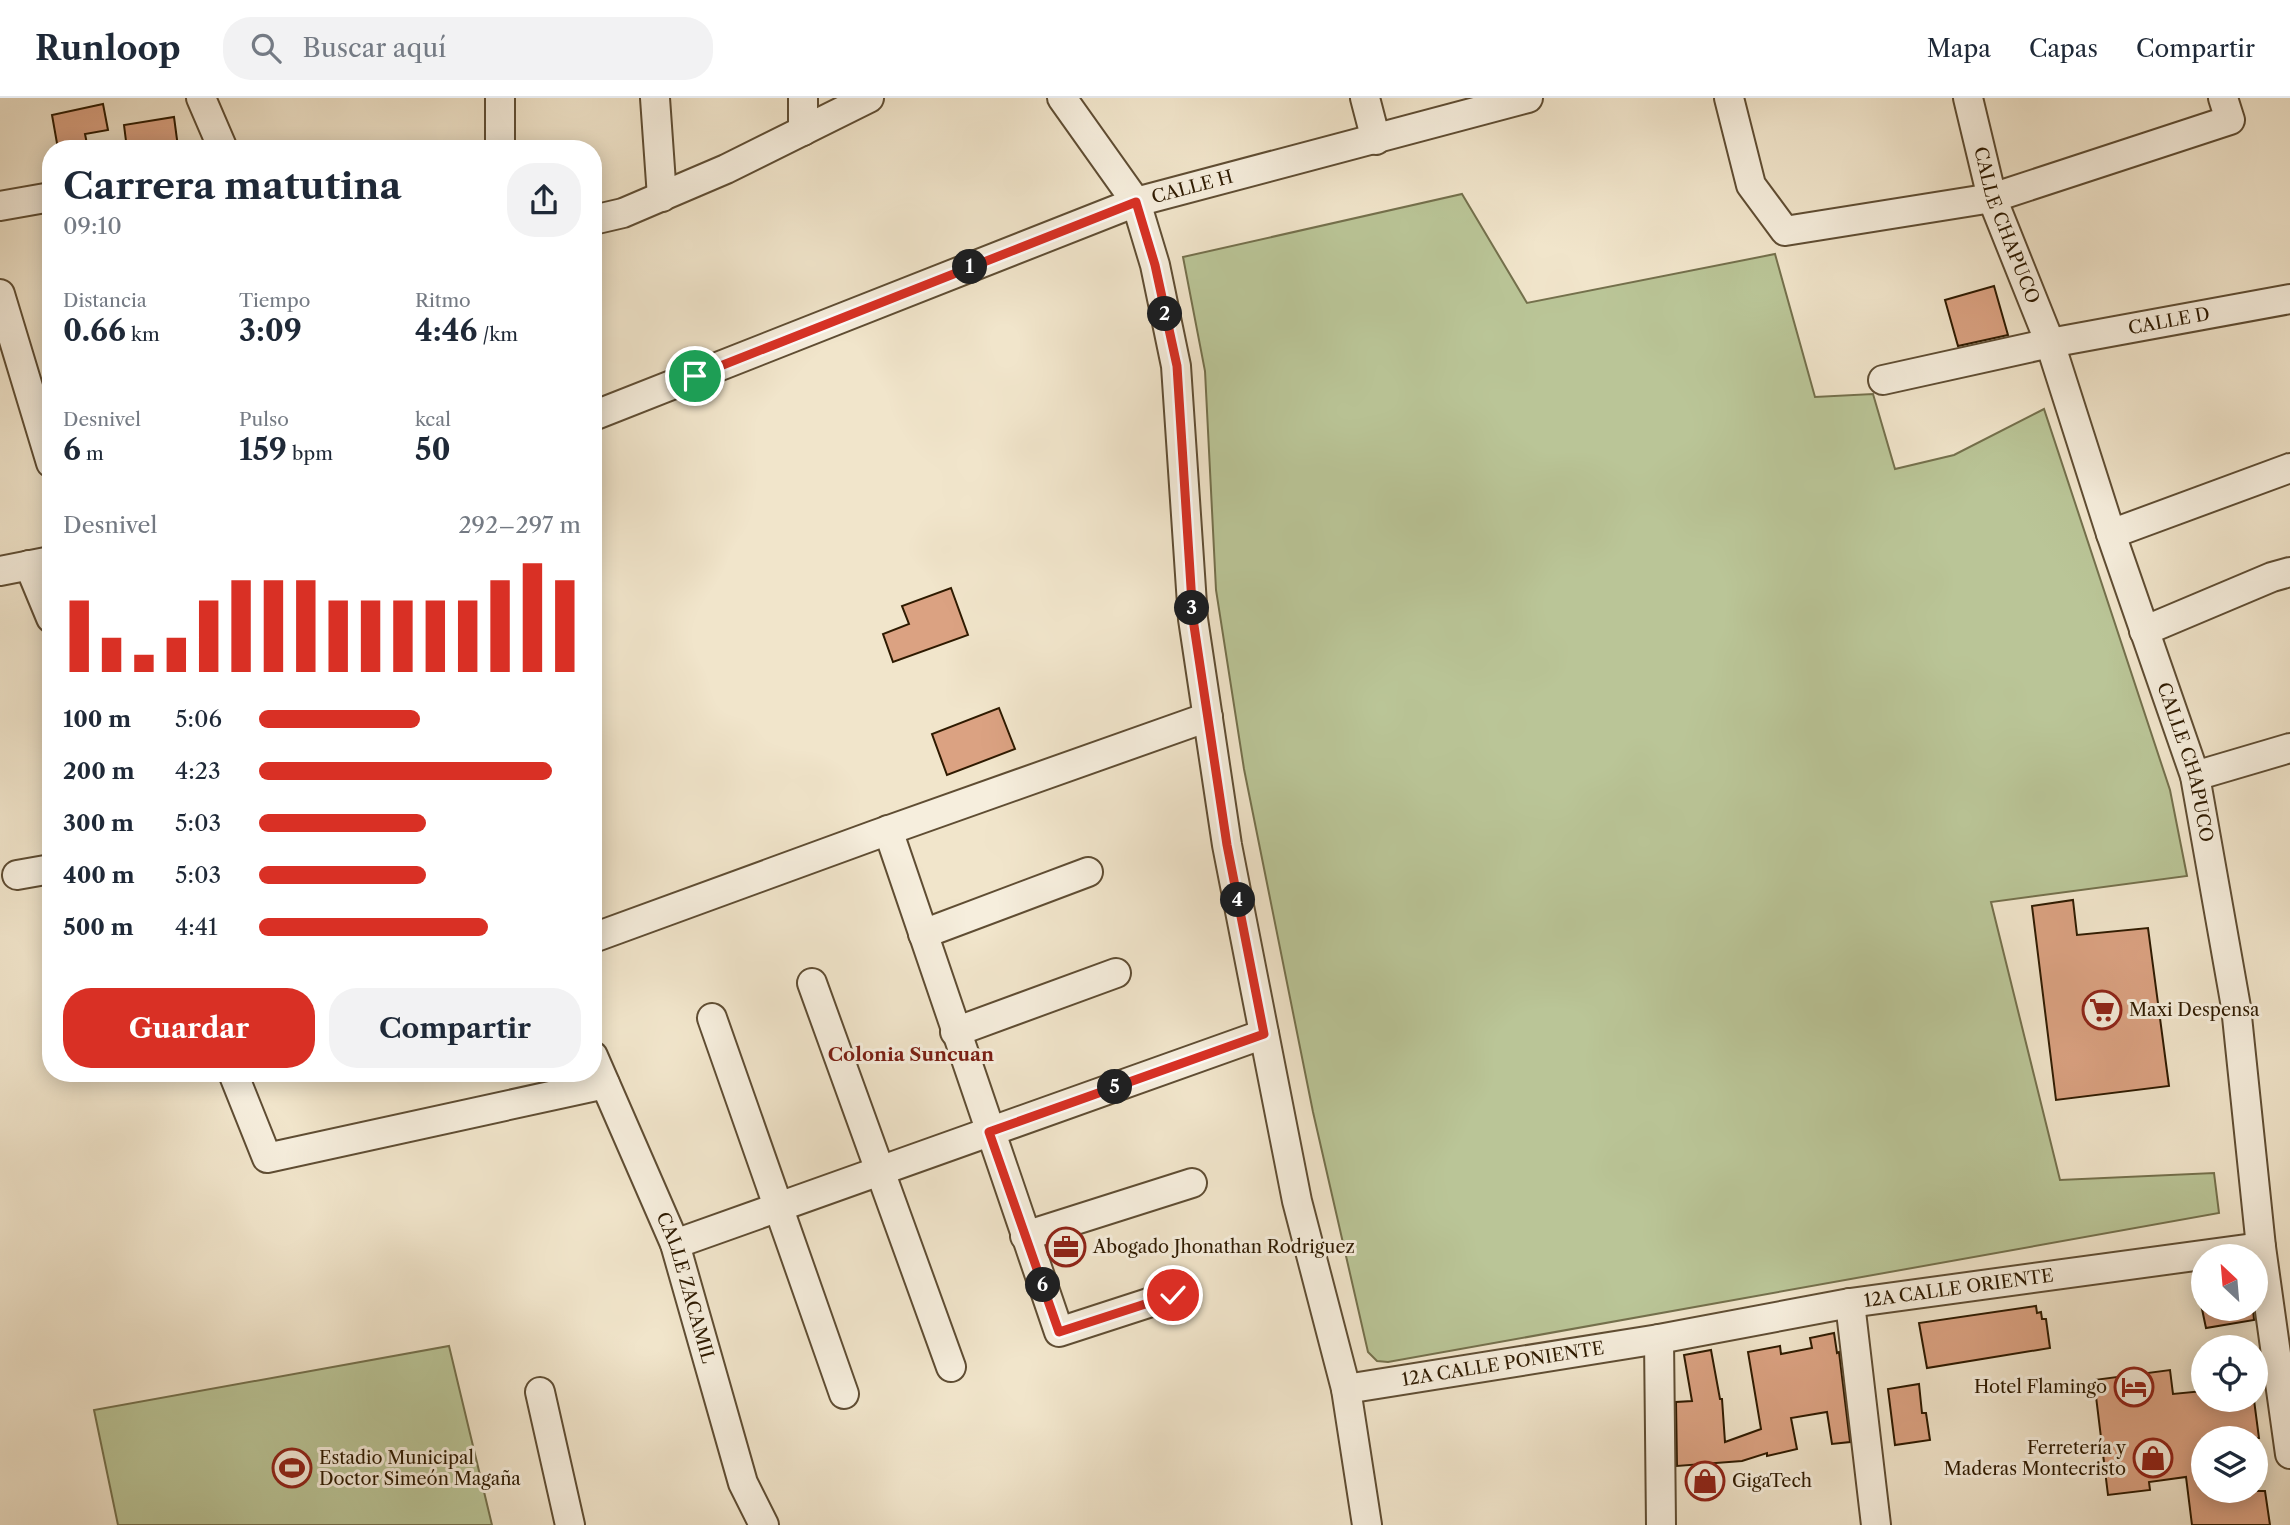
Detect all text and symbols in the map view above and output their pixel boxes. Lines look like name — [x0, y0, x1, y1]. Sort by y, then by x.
search box — [223, 17, 713, 80]
text: Runloop — [35, 28, 181, 69]
icon: search — [247, 29, 285, 67]
text: Buscar aquí — [303, 32, 446, 64]
text: Mapa — [1927, 34, 1991, 63]
text: Capas — [2029, 34, 2098, 63]
text: Compartir — [2136, 34, 2255, 63]
street label: CALLE CHAPUCO — [1969, 144, 2044, 307]
text: Carrera matutina — [63, 162, 402, 209]
button: share — [507, 163, 581, 237]
street label: CALLE H — [1149, 166, 1236, 208]
text: 09:10 — [63, 212, 122, 240]
pin: 1 — [953, 250, 988, 284]
text: 1 — [965, 255, 974, 278]
text: Distancia — [63, 289, 147, 312]
text: Tiempo — [239, 289, 310, 312]
text: Ritmo — [415, 289, 471, 312]
pin: 2 — [1148, 296, 1182, 332]
text: 2 — [1159, 302, 1170, 325]
street label: CALLE D — [2126, 303, 2212, 339]
text: 0.66 — [63, 312, 126, 349]
text: 3:09 — [239, 312, 302, 349]
text: 4:46 — [415, 312, 477, 349]
text: km — [126, 323, 160, 346]
text: /km — [477, 323, 518, 346]
pin — [665, 346, 725, 406]
icon: arrive — [676, 357, 714, 395]
text: Desnivel — [63, 408, 141, 431]
text: Pulso — [239, 408, 289, 431]
text: kcal — [415, 408, 451, 431]
text: 6 — [63, 431, 81, 468]
text: 159 — [239, 431, 287, 468]
text: 50 — [415, 431, 451, 468]
text: m — [81, 442, 104, 465]
text: bpm — [287, 442, 333, 465]
text: Desnivel — [63, 511, 157, 539]
text: 292–297 m — [458, 511, 581, 539]
pin: 3 — [1174, 590, 1210, 626]
text: 3 — [1186, 596, 1197, 619]
street label: CALLE CHAPUCO — [2152, 680, 2218, 844]
text: 100 m — [63, 705, 131, 733]
text: 5:06 — [175, 705, 222, 733]
text: 200 m — [63, 757, 135, 785]
text: 4:23 — [175, 757, 221, 785]
text: 300 m — [63, 809, 134, 837]
text: 5:03 — [175, 809, 221, 837]
text: 400 m — [63, 861, 135, 889]
text: 5:03 — [175, 861, 221, 889]
pin: 4 — [1220, 882, 1256, 918]
text: 4 — [1232, 888, 1243, 911]
text: 500 m — [63, 913, 134, 941]
text: 4:41 — [175, 913, 218, 941]
button: Guardar — [63, 988, 315, 1068]
button: Compartir — [329, 988, 581, 1068]
supermarket icon: Maxi Despensa — [2081, 989, 2123, 1031]
place label: Maxi Despensa — [2129, 999, 2260, 1021]
district label: Colonia Suncuan — [828, 1043, 994, 1066]
pin: 5 — [1098, 1070, 1132, 1104]
text: 5 — [1109, 1075, 1120, 1098]
street label: CALLE ZACAMIL — [651, 1209, 719, 1366]
office icon: Abogado Jhonathan Rodriguez — [1045, 1226, 1087, 1268]
place label: Abogado Jhonathan Rodriguez — [1092, 1236, 1355, 1258]
north arrow — [2191, 1244, 2268, 1321]
map controls — [2191, 1244, 2268, 1503]
street label: 12A CALLE ORIENTE — [1862, 1264, 2055, 1312]
pin — [1143, 1265, 1203, 1325]
pin: 6 — [1026, 1268, 1060, 1302]
text: 6 — [1037, 1273, 1048, 1296]
icon: check — [1154, 1276, 1192, 1314]
button: locate — [2191, 1335, 2268, 1412]
street label: 12A CALLE PONIENTE — [1400, 1337, 1606, 1391]
hotel icon: Hotel Flamingo — [2113, 1366, 2155, 1408]
place label: Hotel Flamingo — [1974, 1376, 2107, 1398]
button: layers — [2191, 1426, 2268, 1503]
place label: Ferretería y Maderas Montecristo — [1944, 1437, 2127, 1480]
shop icon: Ferretería y Maderas Montecristo — [2132, 1437, 2174, 1479]
sports icon: Estadio Municipal Doctor Simeón Magaña — [271, 1447, 313, 1489]
place label: Estadio Municipal Doctor Simeón Magaña — [319, 1447, 521, 1490]
shop icon: GigaTech — [1684, 1460, 1726, 1502]
place label: GigaTech — [1732, 1470, 1812, 1492]

